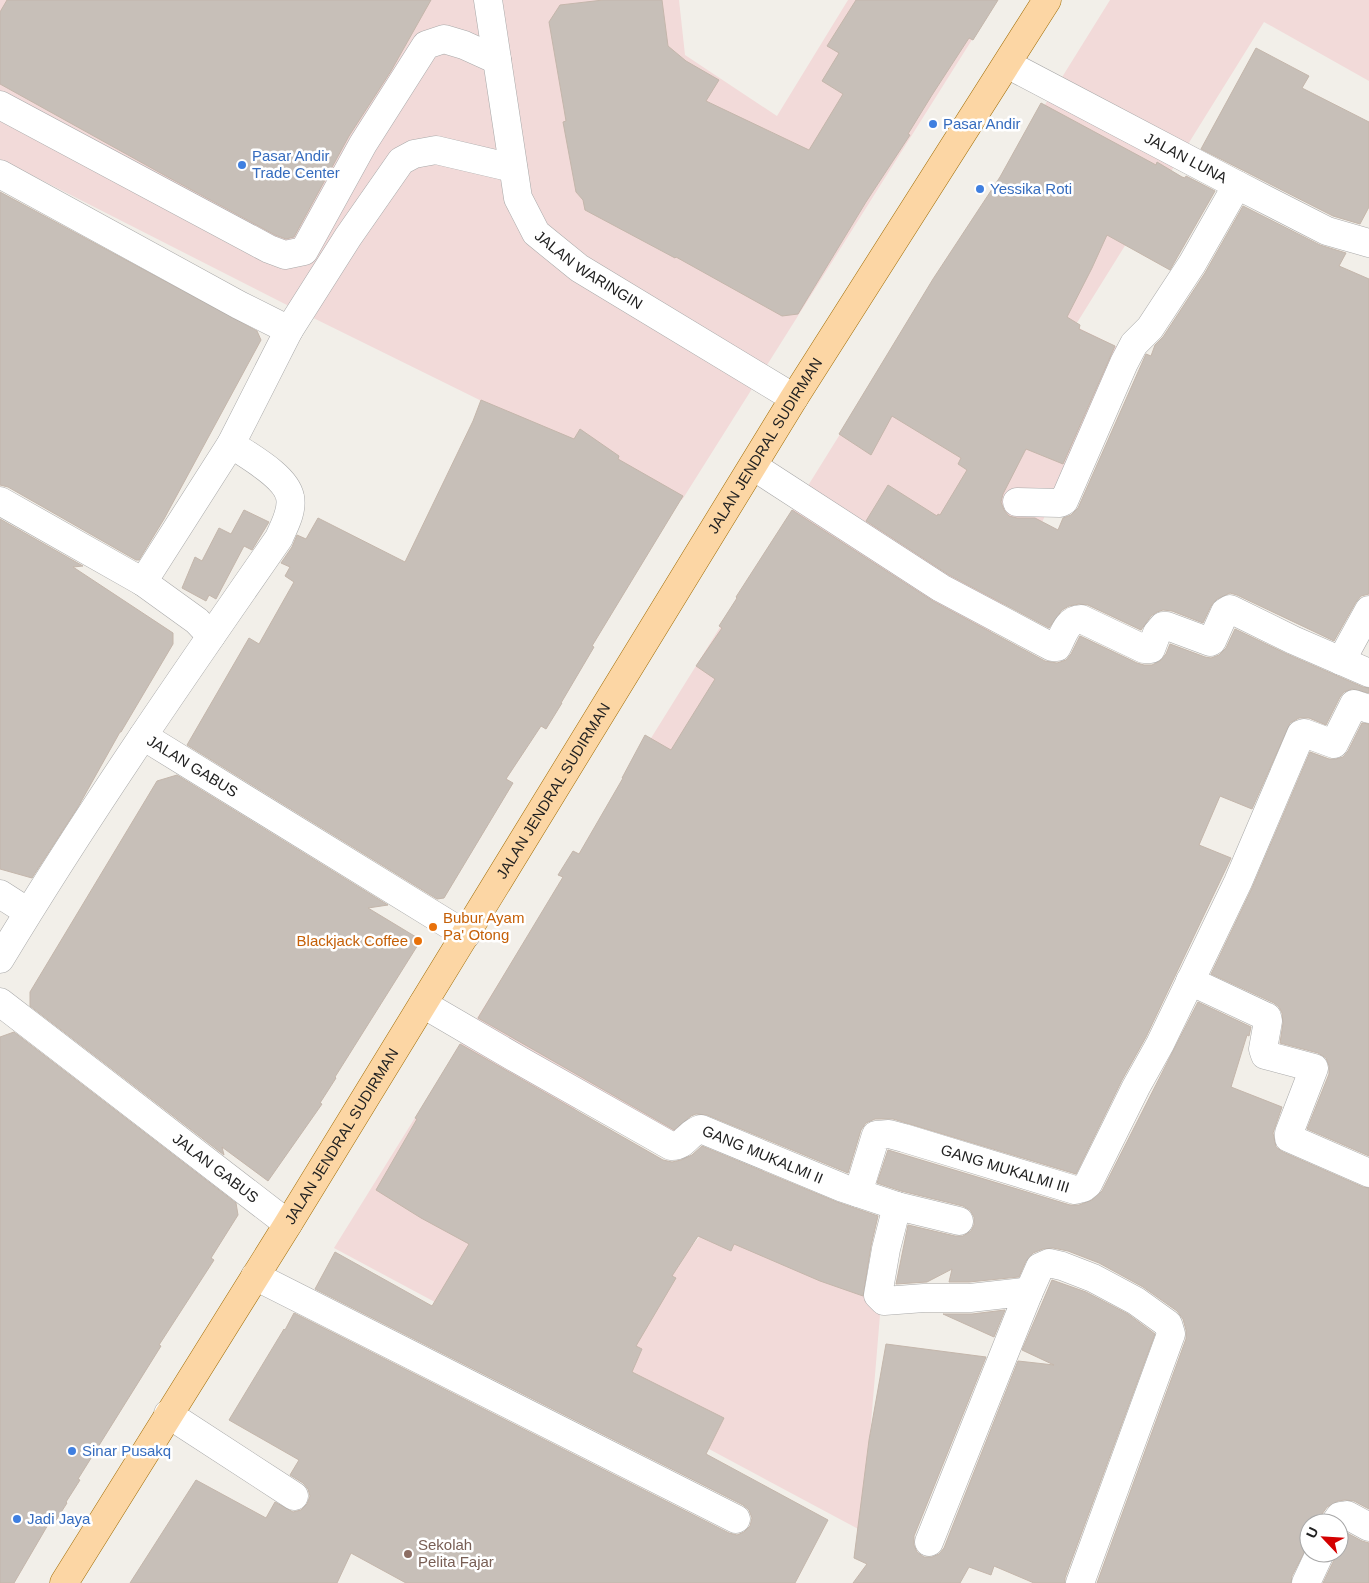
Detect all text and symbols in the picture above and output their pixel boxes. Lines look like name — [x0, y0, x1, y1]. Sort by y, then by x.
place label: Pasar Andir — [943, 115, 1021, 132]
marker: Pasar Andir — [927, 118, 939, 130]
street label: JALAN LUNA — [1142, 129, 1230, 186]
place label: Pasar Andir Trade Center — [252, 147, 340, 181]
marker: Pasar Andir Trade Center — [236, 159, 248, 171]
place label: Yessika Roti — [990, 180, 1072, 197]
marker: Yessika Roti — [974, 183, 986, 195]
street label: JALAN WARINGIN — [532, 227, 646, 312]
street label: JALAN JENDRAL SUDIRMAN — [704, 355, 825, 536]
street label: JALAN JENDRAL SUDIRMAN — [493, 700, 613, 882]
street label: JALAN GABUS — [144, 732, 241, 800]
place label: Bubur Ayam Pa' Otong — [443, 909, 524, 943]
marker: Bubur Ayam Pa' Otong — [427, 921, 439, 933]
place label: Blackjack Coffee — [297, 932, 408, 949]
marker: Blackjack Coffee — [412, 935, 424, 947]
street label: JALAN JENDRAL SUDIRMAN — [281, 1045, 402, 1227]
street label: GANG MUKALMI II — [700, 1122, 826, 1187]
street label: JALAN GABUS — [170, 1129, 262, 1206]
street label: GANG MUKALMI III — [939, 1141, 1072, 1196]
place label: Sinar Pusakq — [82, 1442, 171, 1459]
marker: Sinar Pusakq — [66, 1445, 78, 1457]
place label: Jadi Jaya — [27, 1510, 91, 1527]
marker: Jadi Jaya — [11, 1513, 23, 1525]
north arrow — [1299, 1513, 1349, 1563]
text: U — [1303, 1525, 1322, 1540]
place label: Sekolah Pelita Fajar — [418, 1536, 494, 1570]
marker: Sekolah Pelita Fajar — [402, 1548, 414, 1560]

